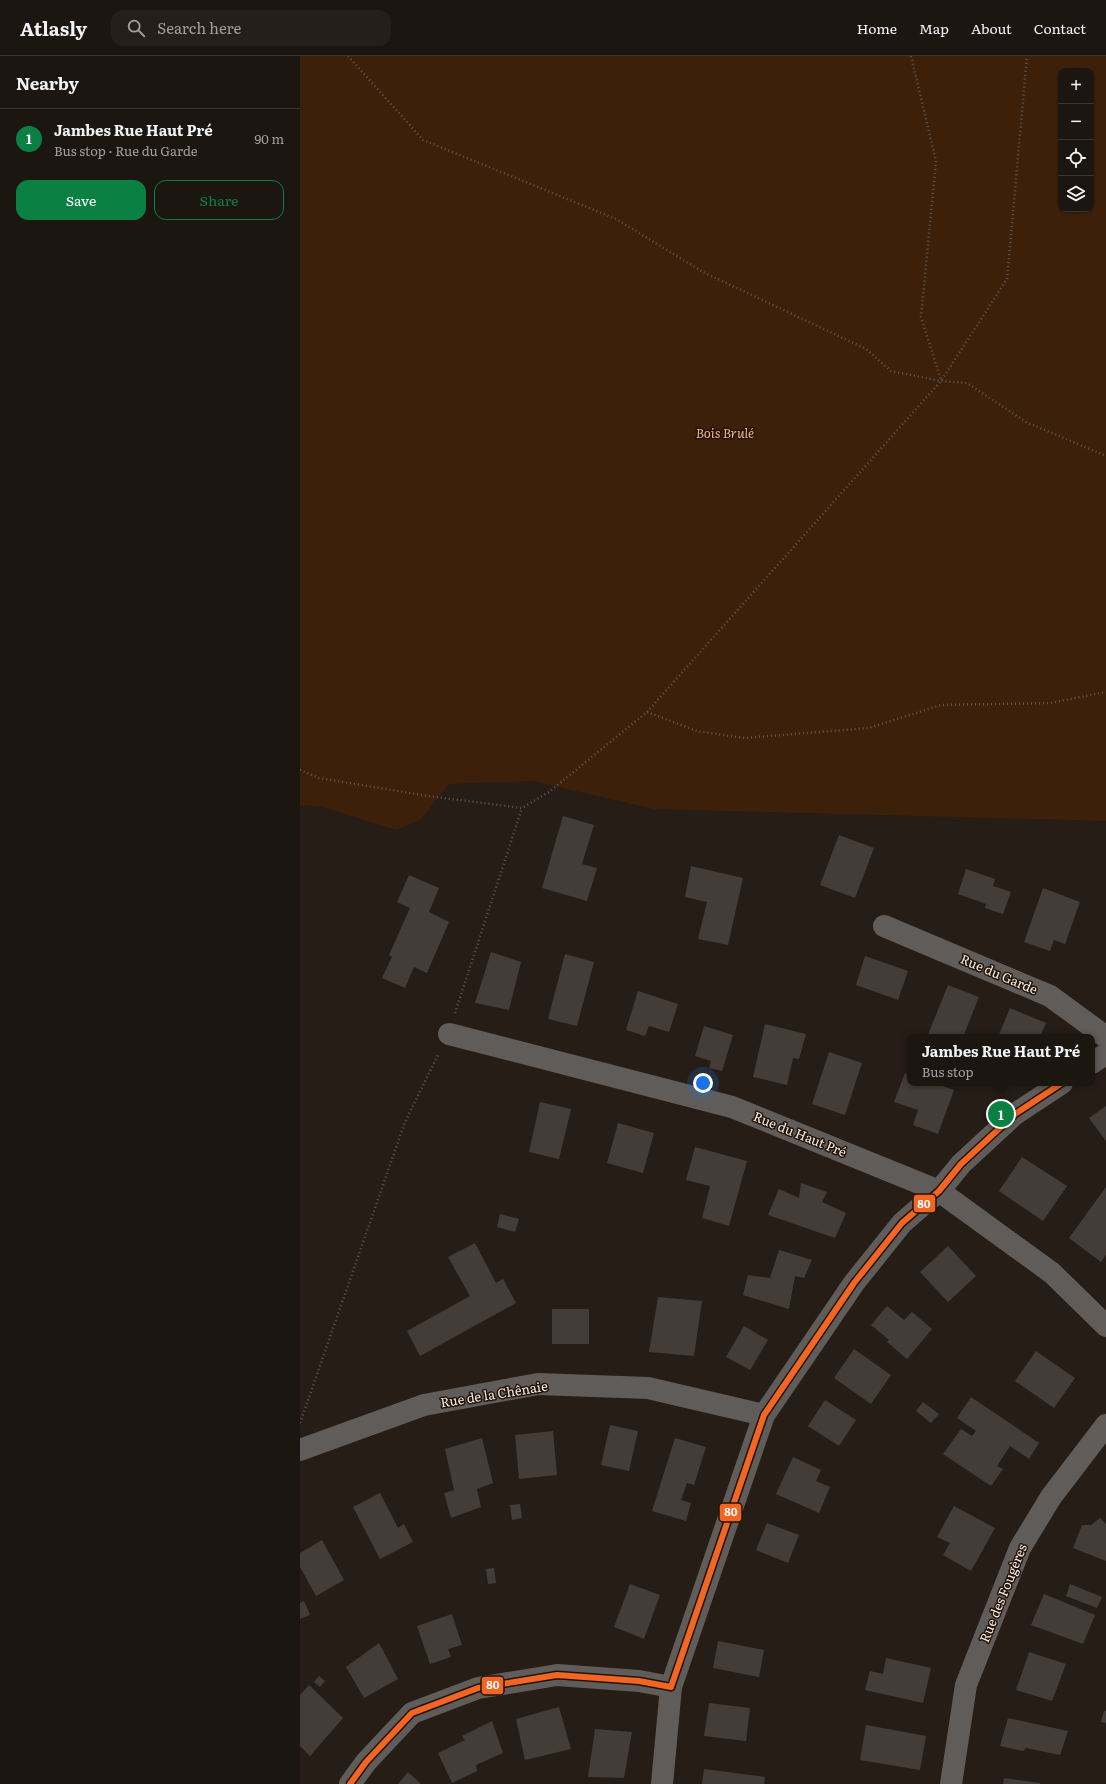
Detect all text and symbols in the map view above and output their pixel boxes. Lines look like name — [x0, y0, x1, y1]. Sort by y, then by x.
search box — [111, 10, 391, 46]
text: Atlasly — [20, 14, 87, 42]
text: Search here — [157, 16, 241, 39]
icon: search — [125, 17, 147, 39]
text: Home — [857, 18, 897, 38]
text: Map — [919, 18, 949, 38]
text: About — [971, 18, 1012, 38]
text: Contact — [1034, 18, 1086, 38]
map controls — [1058, 68, 1094, 212]
button: + — [1058, 68, 1094, 104]
text: Nearby — [16, 70, 79, 95]
button: − — [1058, 104, 1094, 140]
text: Jambes Rue Haut Pré — [54, 118, 213, 141]
text: 1 — [26, 129, 32, 148]
text: 90 m — [254, 129, 284, 148]
button: locate — [1058, 140, 1094, 176]
text: Bus stop · Rue du Garde — [54, 141, 198, 160]
button: layers — [1058, 176, 1094, 212]
button: Save — [16, 180, 146, 220]
button: Share — [154, 180, 284, 220]
park label: Bois Brulé — [696, 423, 754, 442]
street label: Rue du Garde — [958, 949, 1041, 998]
popup — [907, 1034, 1095, 1086]
text: Jambes Rue Haut Pré — [922, 1039, 1080, 1062]
text: Bus stop — [922, 1062, 973, 1081]
your location — [693, 1073, 713, 1093]
pin: 1 — [988, 1099, 1014, 1129]
street label: Rue du Haut Pré — [751, 1106, 850, 1161]
line badge: 80 — [913, 1194, 936, 1213]
text: 80 — [917, 1195, 931, 1211]
street label: Rue de la Chênaie — [439, 1376, 549, 1411]
line badge: 80 — [719, 1503, 742, 1522]
text: 80 — [724, 1503, 738, 1519]
street label: Rue des Fougères — [974, 1541, 1031, 1645]
line badge: 80 — [481, 1676, 504, 1695]
text: 80 — [486, 1676, 500, 1692]

